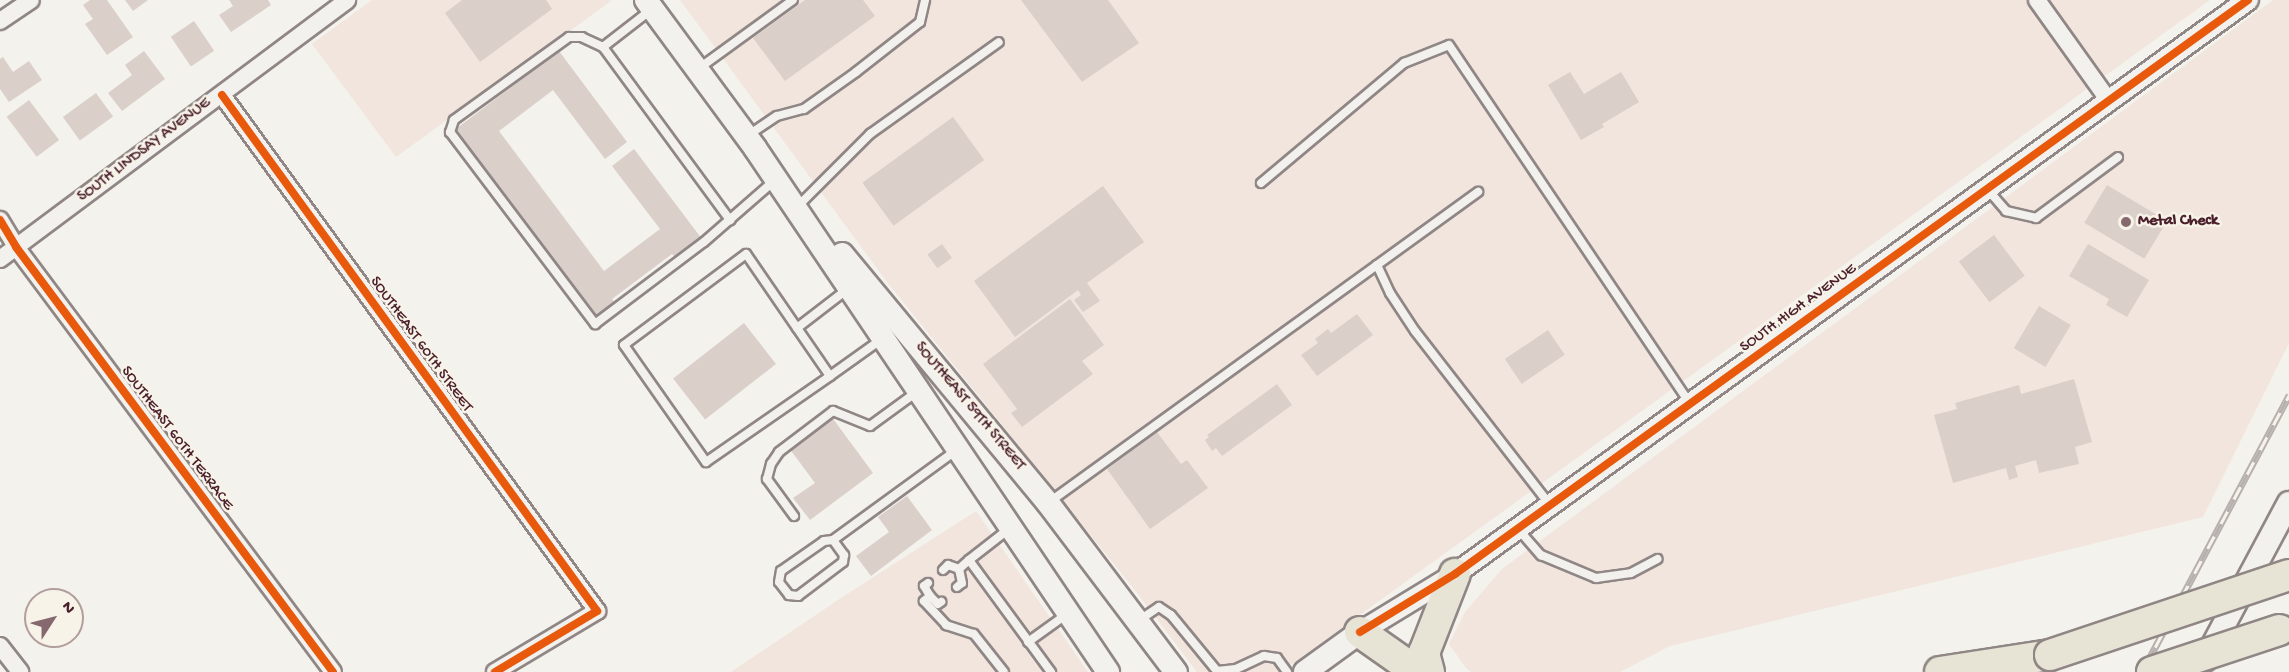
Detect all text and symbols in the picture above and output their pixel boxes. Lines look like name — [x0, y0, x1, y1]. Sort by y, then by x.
street label: SOUTH LINDSAY AVENUE — [75, 95, 215, 207]
place label: Metal Check — [2138, 212, 2218, 232]
marker: Metal Check — [2119, 215, 2133, 229]
street label: SOUTH HIGH AVENUE — [1737, 260, 1861, 358]
street label: SOUTHEAST 60TH STREET — [364, 274, 476, 416]
street label: SOUTHEAST 59TH STREET — [910, 339, 1028, 475]
street label: SOUTHEAST 60TH TERRACE — [115, 363, 237, 515]
north arrow — [24, 588, 84, 648]
text: N — [57, 598, 78, 618]

